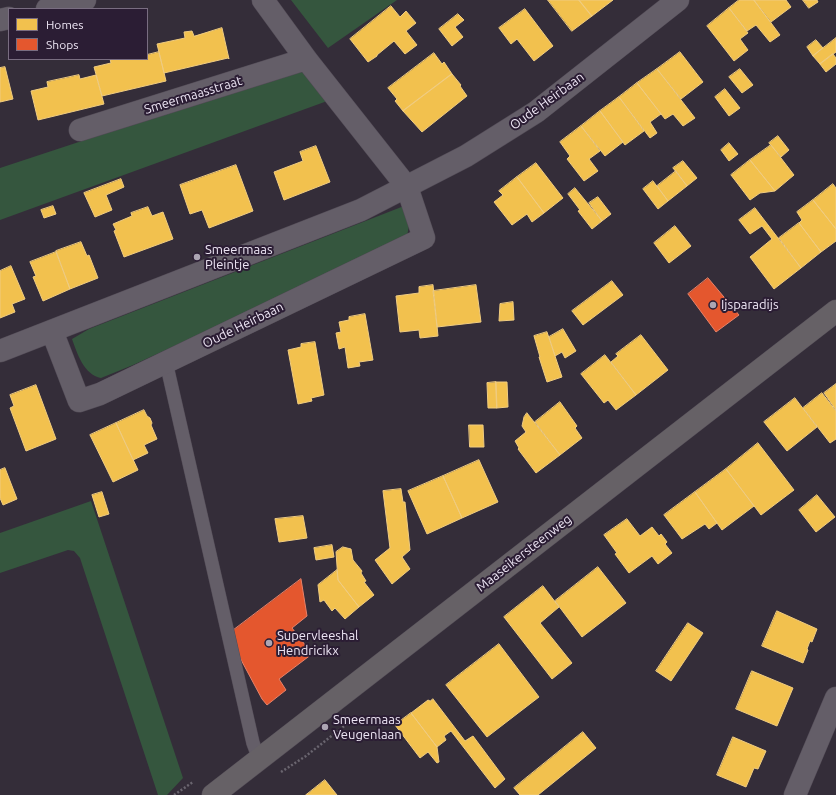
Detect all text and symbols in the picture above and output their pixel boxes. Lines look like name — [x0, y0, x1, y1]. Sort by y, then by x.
legend — [8, 8, 148, 60]
text: Homes — [46, 18, 84, 31]
text: Shops — [46, 38, 78, 51]
street label: Oude Heirbaan — [507, 69, 587, 133]
street label: Smeermaasstraat — [142, 73, 244, 117]
place label: Smeermaas Pleintje — [205, 242, 273, 273]
marker: Smeermaas Pleintje — [192, 252, 202, 262]
place label: Ijsparadijs — [721, 297, 779, 313]
street label: Oude Heirbaan — [200, 299, 286, 351]
marker: Ijsparadijs — [708, 300, 718, 310]
street label: Maaseikersteenweg — [473, 511, 575, 595]
place label: Supervleeshal Hendricikx — [277, 628, 358, 659]
marker: Supervleeshal Hendricikx — [264, 638, 274, 648]
place label: Smeermaas Veugenlaan — [333, 712, 402, 743]
marker: Smeermaas Veugenlaan — [320, 722, 330, 732]

